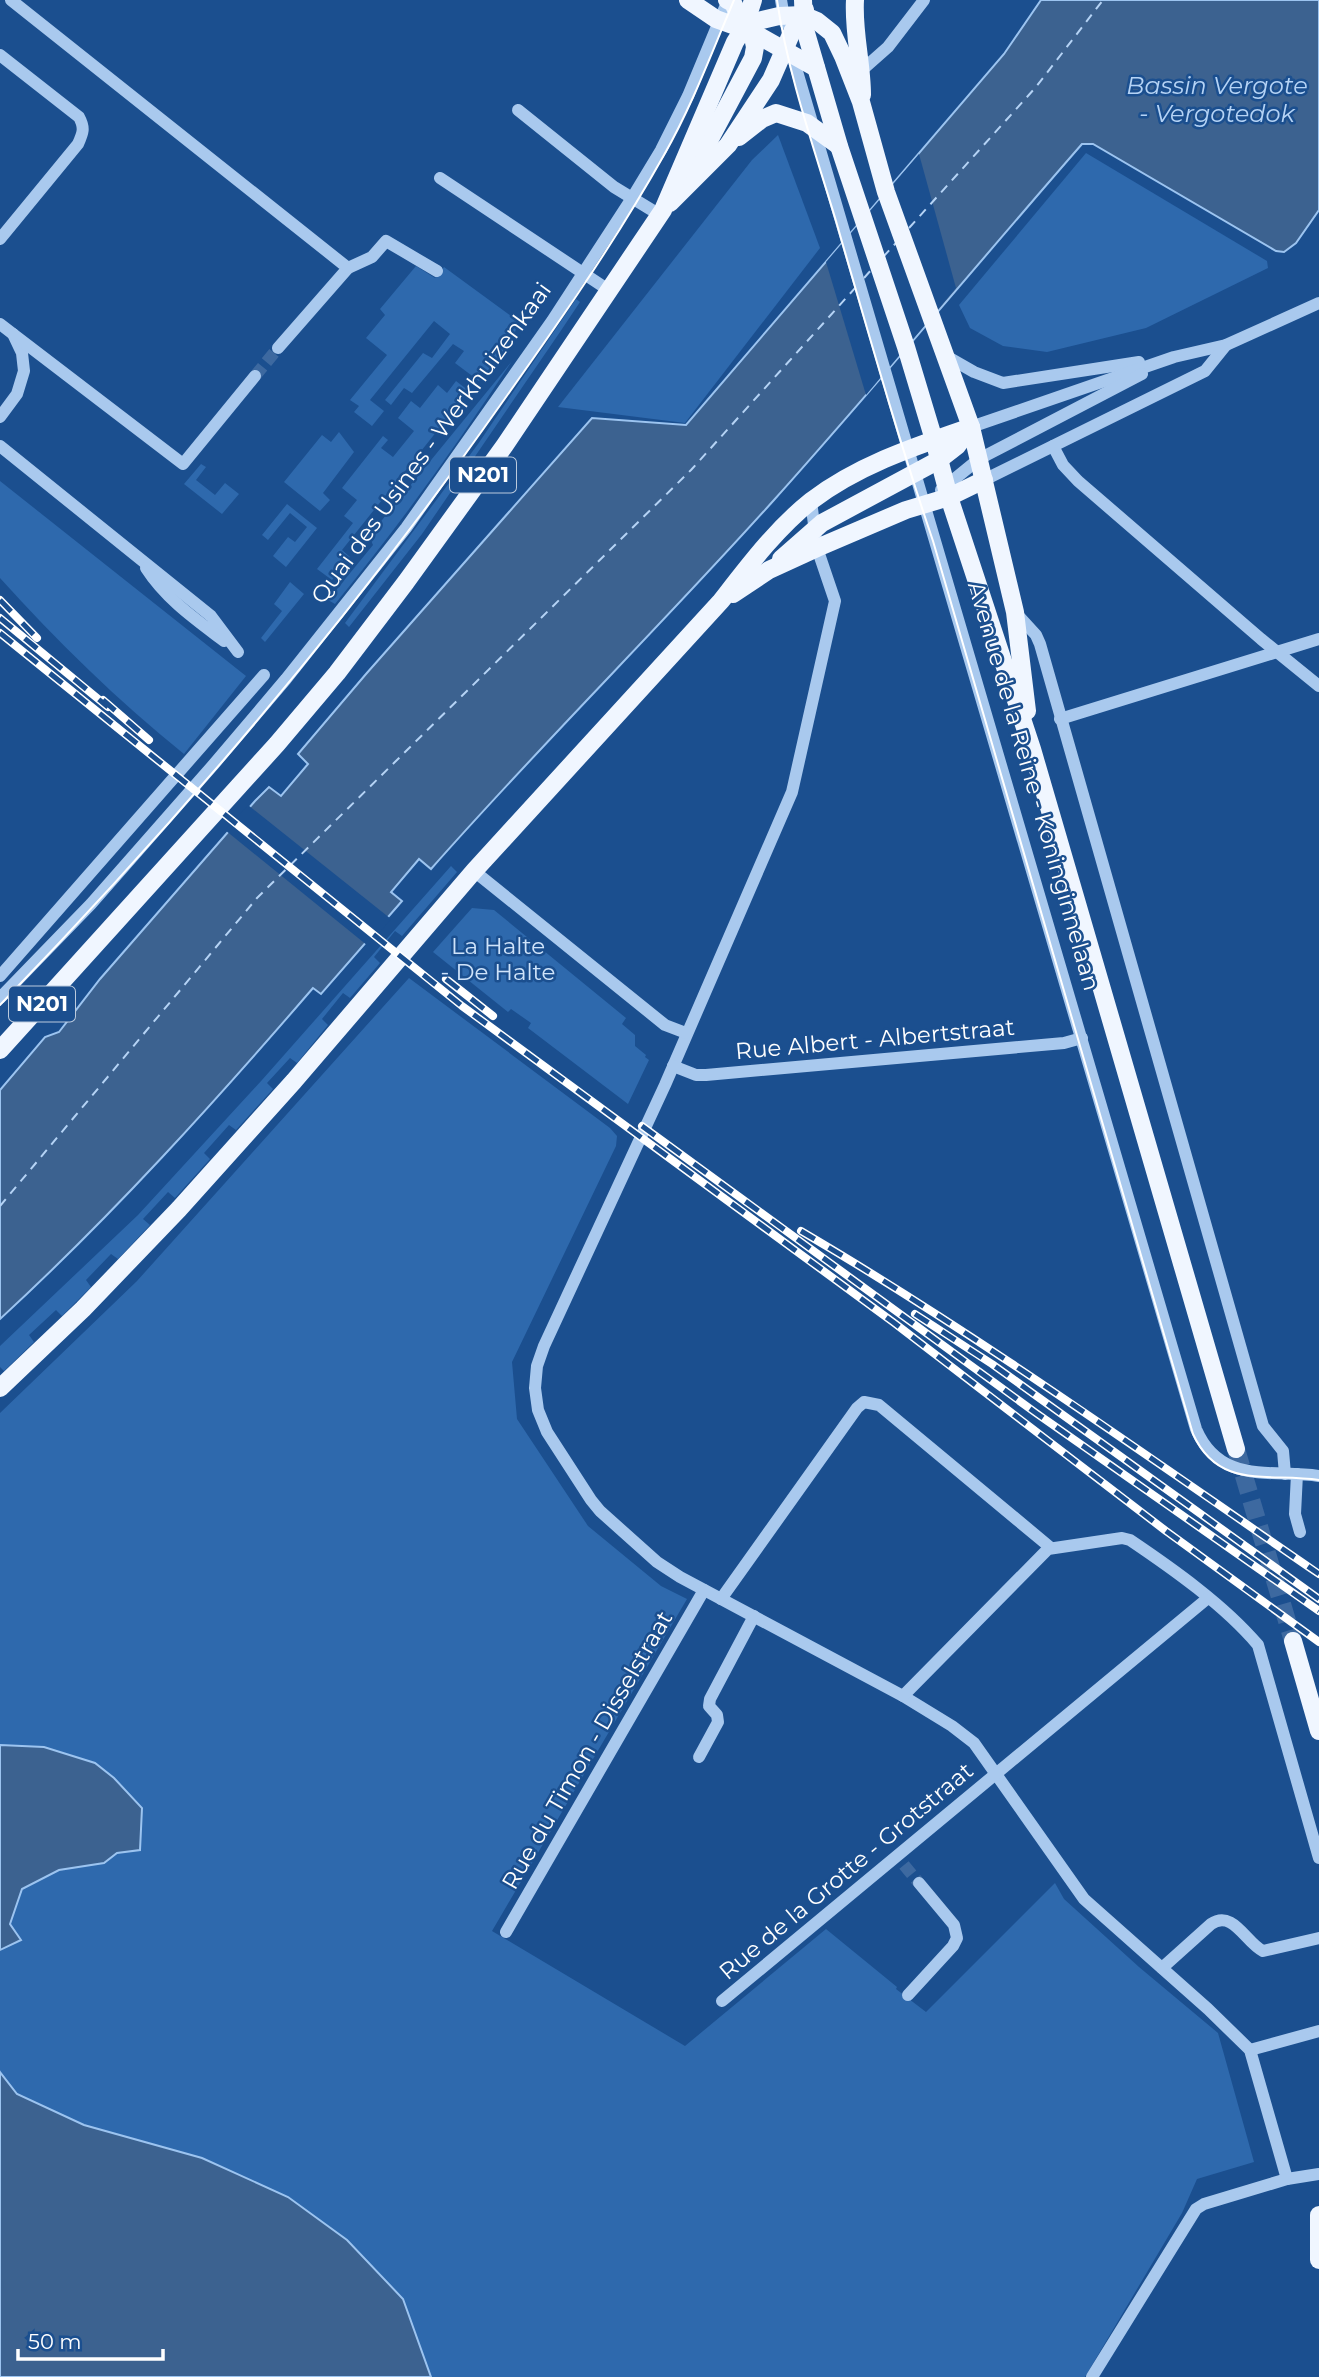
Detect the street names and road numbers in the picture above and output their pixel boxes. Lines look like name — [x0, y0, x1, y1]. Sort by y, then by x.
street label: Quai des Usines - Werkhuizenkaai — [305, 277, 557, 609]
road number: N201 — [450, 458, 516, 492]
street label: Avenue de la Reine - Koninginnelaan — [962, 578, 1106, 994]
road number: N201 — [9, 986, 75, 1021]
street label: Rue Albert - Albertstraat — [734, 1013, 1016, 1065]
street label: Rue du Timon - Disselstraat — [496, 1606, 678, 1894]
street label: Rue de la Grotte - Grotstraat — [713, 1757, 979, 1985]

